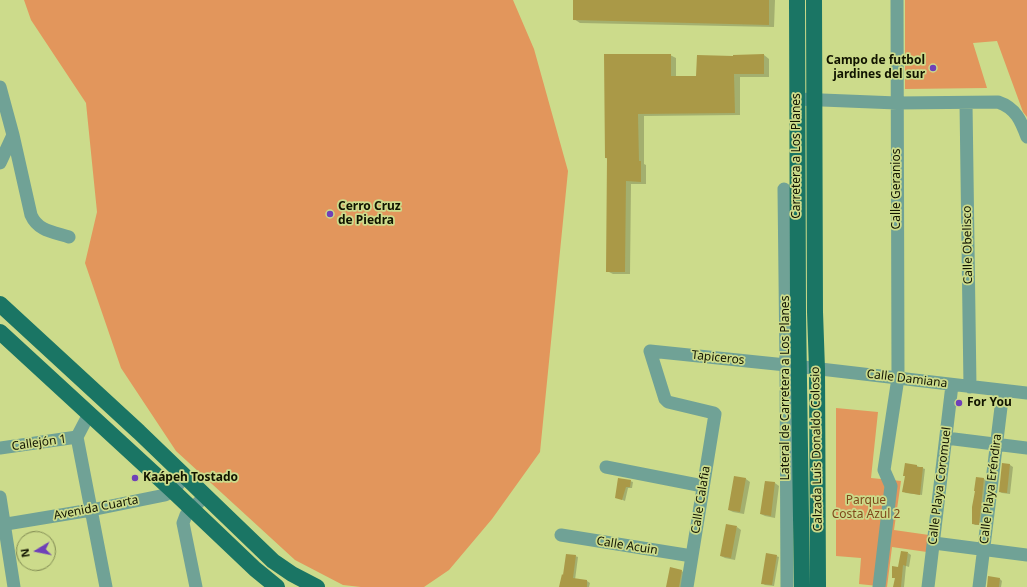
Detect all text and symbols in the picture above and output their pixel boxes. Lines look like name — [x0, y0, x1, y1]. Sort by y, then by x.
place label: Campo de futbol jardines del sur — [826, 54, 925, 82]
marker: Campo de futbol jardines del sur — [928, 63, 938, 73]
street label: Carretera a Los Planes — [790, 93, 804, 219]
street label: Calle Geranios — [890, 149, 904, 229]
place label: Cerro Cruz de Piedra — [338, 200, 401, 228]
street label: Calle Obelisco — [960, 205, 976, 285]
marker: Cerro Cruz de Piedra — [325, 209, 335, 219]
street label: Lateral de Carretera a Los Planes — [779, 296, 793, 480]
street label: Tapiceros — [691, 348, 745, 368]
street label: Calzada Luis Donaldo Colosio — [808, 366, 826, 532]
street label: Calle Damiana — [866, 367, 948, 391]
place label: For You — [967, 396, 1012, 410]
marker: For You — [954, 398, 964, 408]
street label: Calle Playa Coromuel — [926, 426, 954, 546]
street label: Callejón 1 — [11, 432, 67, 454]
street label: Calle Playa Eréndira — [977, 433, 1005, 545]
street label: Calle Calafia — [689, 465, 713, 535]
place label: Kaápeh Tostado — [143, 471, 238, 485]
marker: Kaápeh Tostado — [130, 473, 140, 483]
street label: Avenida Cuarta — [52, 493, 140, 523]
park label: Parque Costa Azul 2 — [832, 494, 900, 522]
north arrow — [16, 531, 56, 571]
street label: Calle Acuin — [595, 534, 659, 558]
text: N — [17, 547, 33, 559]

